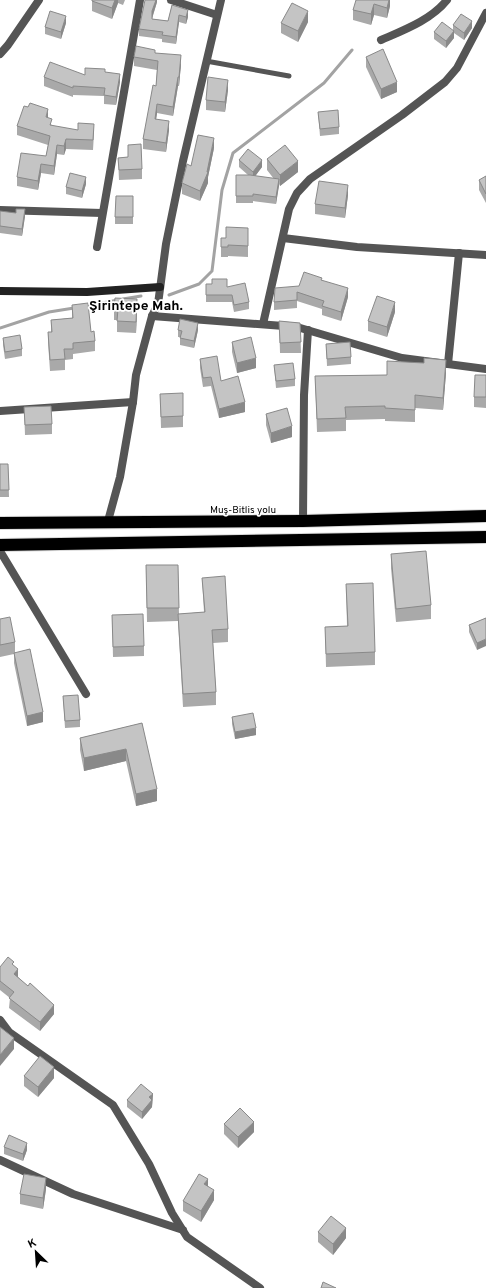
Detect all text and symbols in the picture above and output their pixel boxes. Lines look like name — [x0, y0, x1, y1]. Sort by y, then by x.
district label: Şirintepe Mah. — [89, 298, 183, 315]
street label: Muş-Bitlis yolu — [210, 504, 276, 517]
north arrow — [16, 1232, 56, 1272]
text: K — [26, 1236, 39, 1252]

